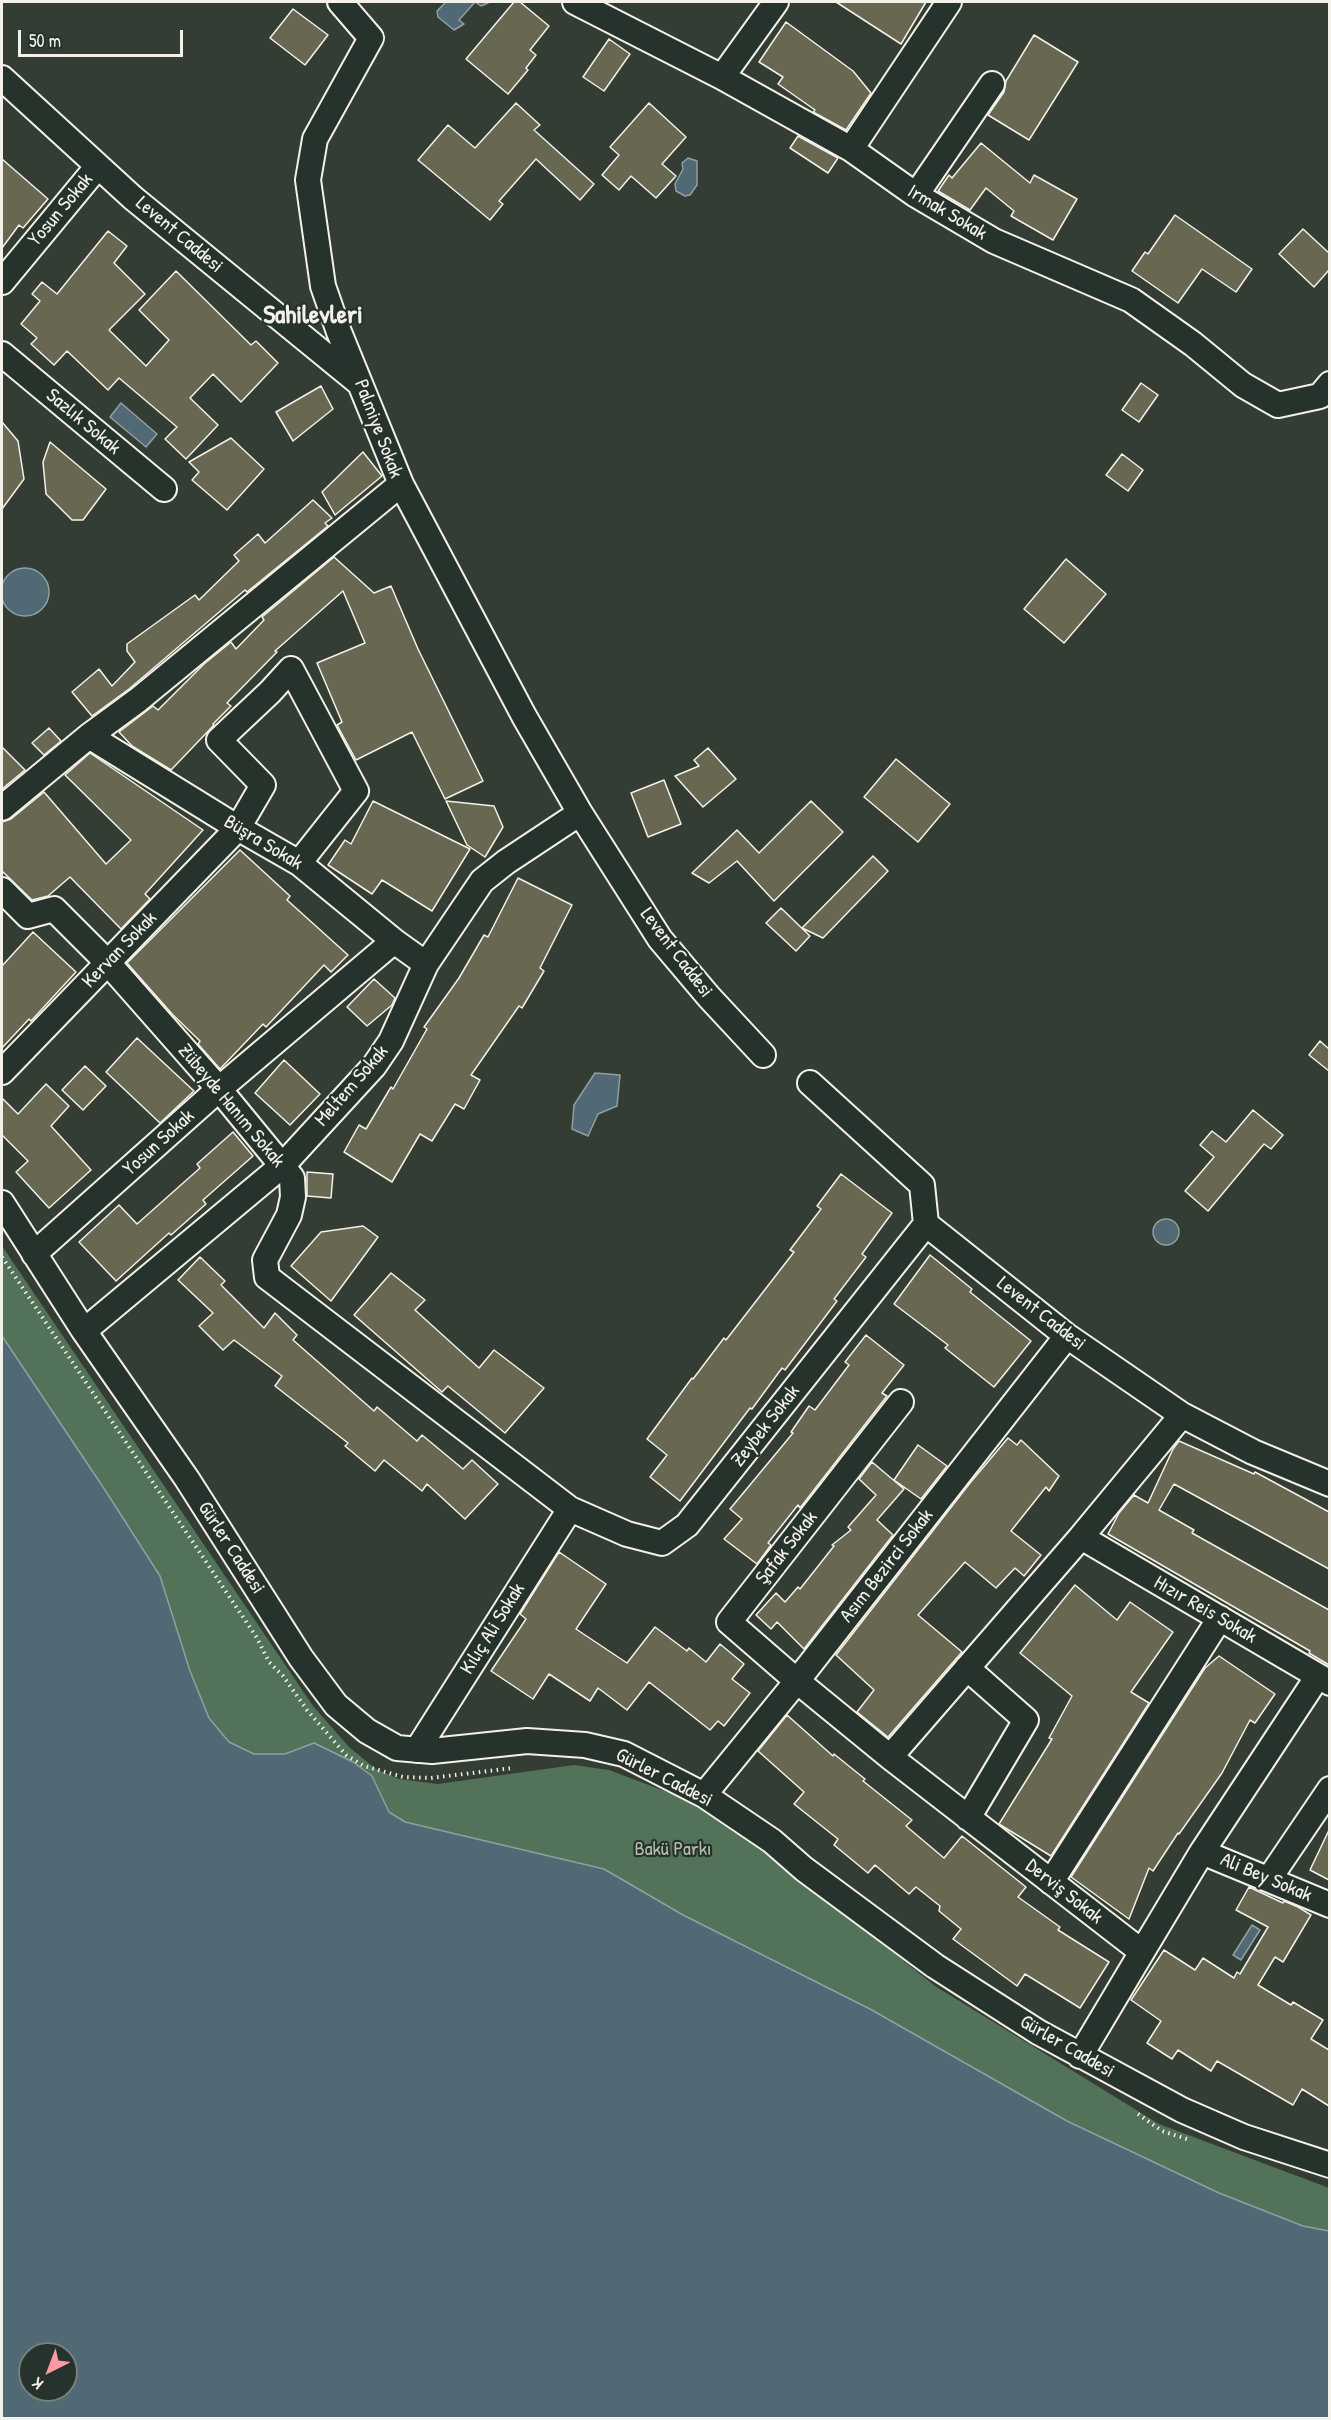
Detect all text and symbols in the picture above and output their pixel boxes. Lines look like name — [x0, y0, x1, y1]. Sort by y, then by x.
scale bar — [21, 18, 186, 56]
text: 50 m — [29, 28, 61, 53]
street label: Yosun Sokak — [24, 169, 98, 251]
street label: Irmak Sokak — [903, 180, 991, 246]
street label: Levent Caddesi — [131, 192, 227, 278]
district label: Sahilevleri — [263, 300, 363, 332]
street label: Palmiye Sokak — [348, 376, 408, 482]
street label: Sazlık Sokak — [41, 384, 125, 460]
street label: Büşra Sokak — [219, 810, 307, 876]
street label: Levent Caddesi — [634, 903, 718, 1003]
street label: Kervan Sokak — [78, 907, 162, 993]
street label: Zübeyde Hanım Sokak — [172, 1039, 290, 1173]
street label: Meltem Sokak — [310, 1040, 394, 1132]
street label: Yosun Sokak — [118, 1105, 200, 1181]
street label: Levent Caddesi — [992, 1272, 1090, 1356]
street label: Zeybek Sokak — [727, 1380, 805, 1472]
street label: Gürler Caddesi — [192, 1497, 270, 1599]
street label: Asım Bezirci Sokak — [835, 1504, 939, 1628]
street label: Şafak Sokak — [751, 1506, 823, 1590]
street label: Hızır Reis Sokak — [1149, 1571, 1261, 1649]
street label: Kılıç Ali Sokak — [456, 1579, 530, 1679]
street label: Gürler Caddesi — [612, 1743, 716, 1813]
park label: Bakü Parkı — [635, 1838, 711, 1862]
street label: Ali Bey Sokak — [1217, 1848, 1315, 1908]
street label: Derviş Sokak — [1021, 1854, 1107, 1930]
street label: Gürler Caddesi — [1015, 2010, 1119, 2084]
north arrow — [18, 2342, 78, 2402]
text: K — [27, 2373, 48, 2395]

